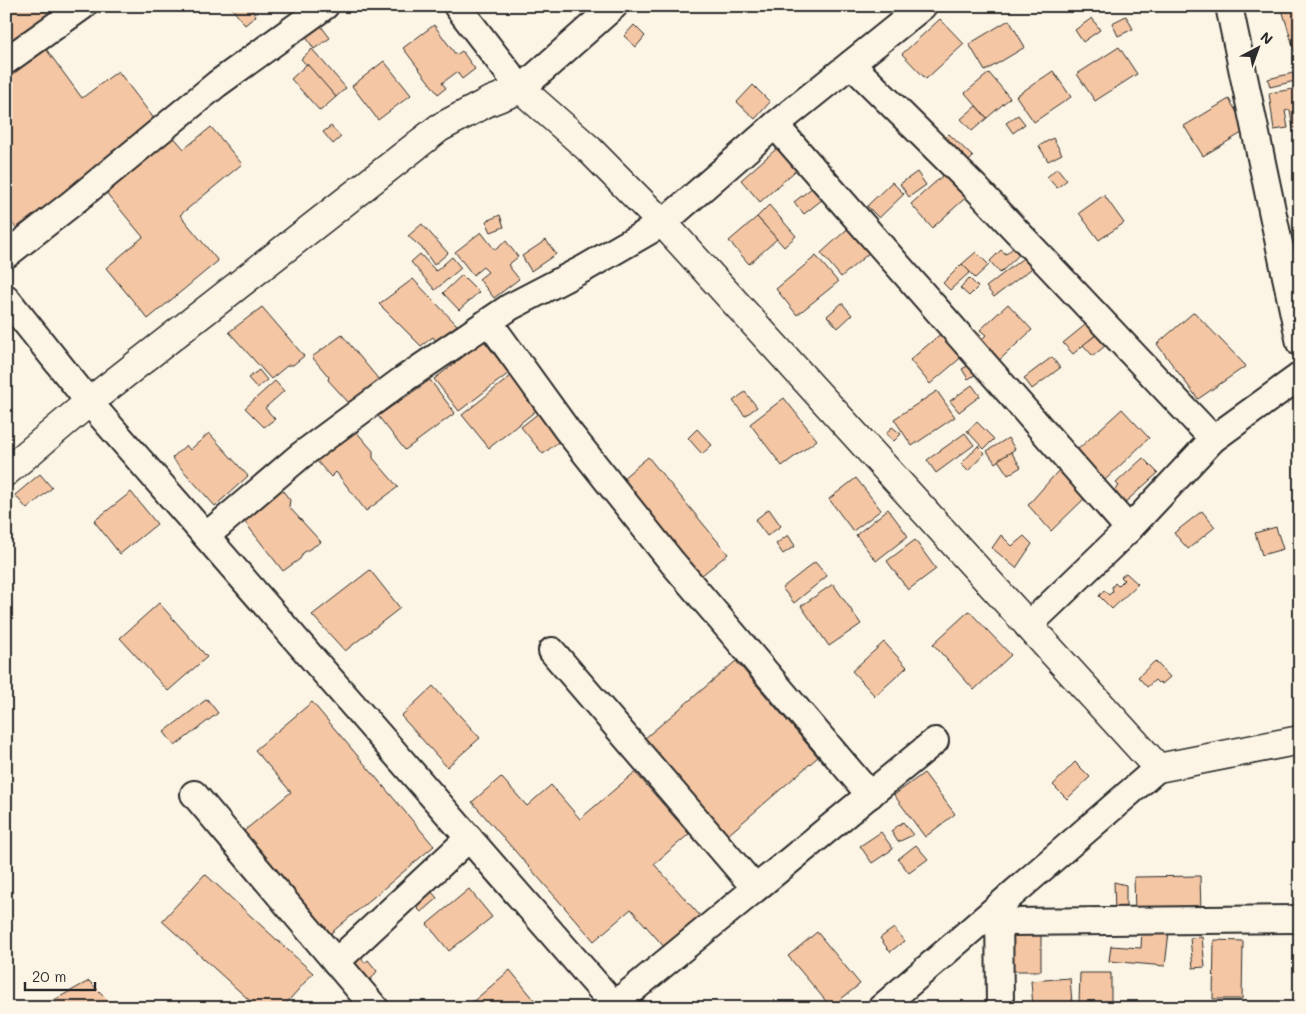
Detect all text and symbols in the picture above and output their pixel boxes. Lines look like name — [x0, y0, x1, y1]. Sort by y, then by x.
north arrow — [1234, 22, 1284, 72]
text: N — [1257, 27, 1277, 48]
scale bar — [25, 959, 95, 991]
text: 20 m — [32, 966, 66, 986]

